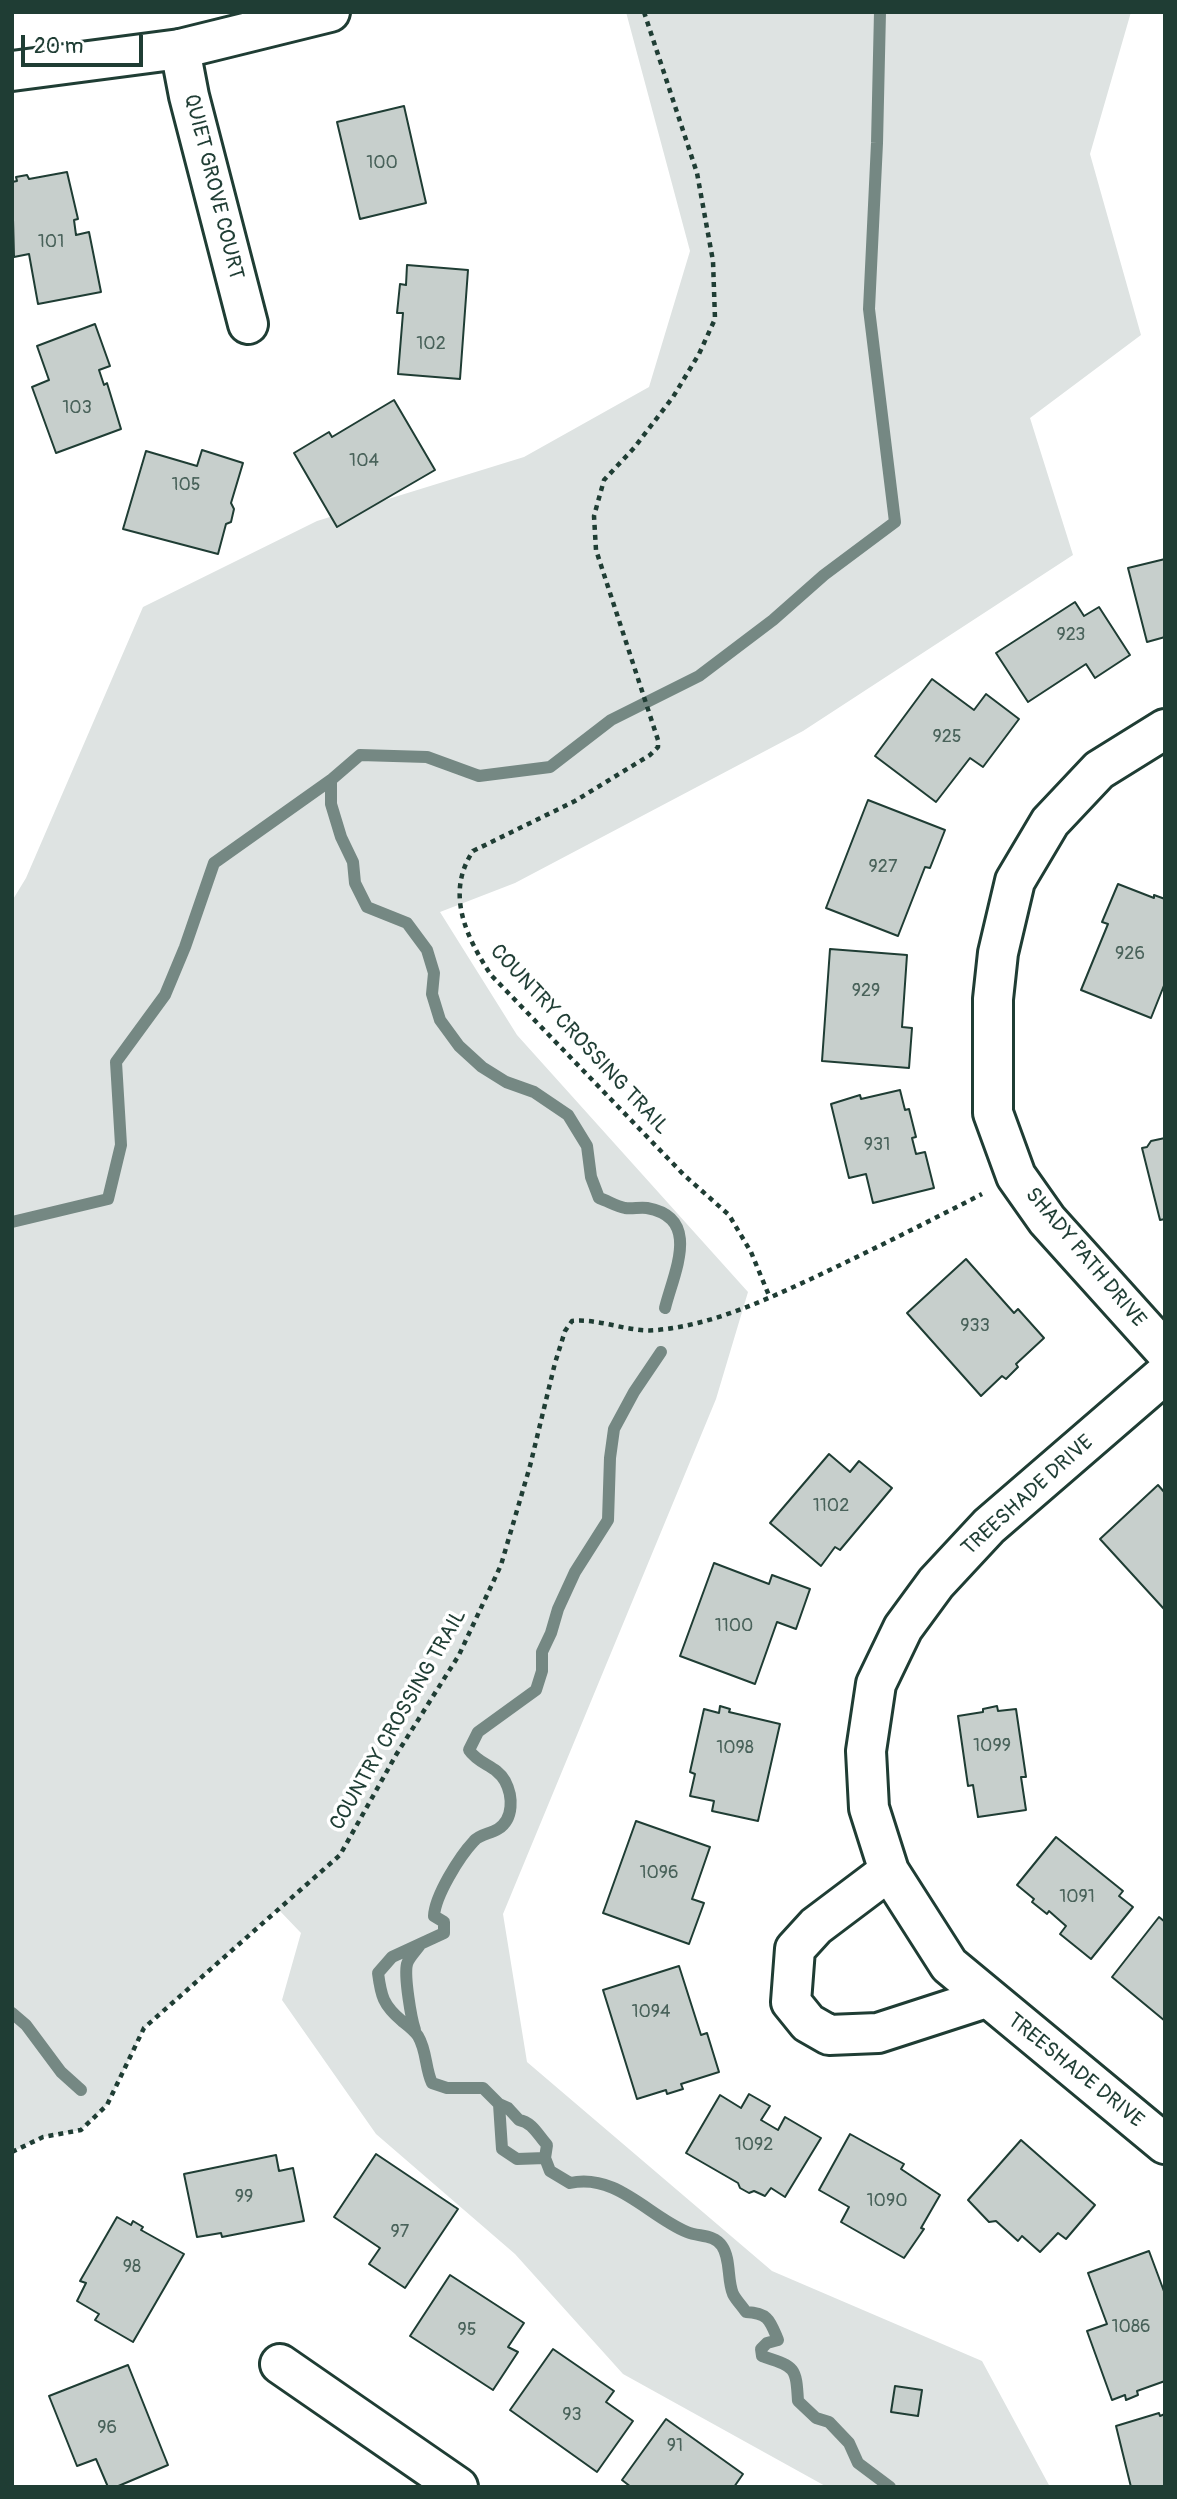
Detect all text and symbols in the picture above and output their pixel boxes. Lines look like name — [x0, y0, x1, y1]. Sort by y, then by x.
scale bar — [24, 21, 147, 65]
text: 20 m — [34, 33, 83, 60]
street label: QUIET GROVE COURT — [178, 92, 248, 282]
house number: 100 — [366, 152, 398, 174]
house number: 101 — [38, 231, 64, 253]
house number: 102 — [416, 333, 446, 355]
house number: 103 — [62, 397, 92, 419]
house number: 104 — [349, 450, 379, 472]
house number: 105 — [171, 474, 201, 496]
house number: 923 — [1057, 624, 1085, 646]
house number: 925 — [932, 726, 962, 748]
house number: 927 — [869, 856, 897, 878]
street label: COUNTRY CROSSING TRAIL — [484, 940, 674, 1140]
house number: 926 — [1115, 943, 1145, 965]
house number: 929 — [852, 980, 880, 1002]
house number: 931 — [864, 1134, 890, 1156]
street label: SHADY PATH DRIVE — [1019, 1183, 1151, 1333]
house number: 933 — [960, 1315, 990, 1337]
street label: TREESHADE DRIVE — [957, 1430, 1099, 1562]
house number: 1102 — [813, 1495, 849, 1517]
street label: COUNTRY CROSSING TRAIL — [325, 1605, 473, 1835]
house number: 1100 — [715, 1615, 753, 1637]
house number: 1099 — [973, 1735, 1011, 1757]
house number: 1098 — [716, 1737, 754, 1759]
house number: 1096 — [639, 1862, 679, 1884]
house number: 1091 — [1059, 1886, 1095, 1908]
house number: 1094 — [631, 2001, 671, 2023]
street label: TREESHADE DRIVE — [1002, 2008, 1148, 2134]
house number: 1092 — [735, 2134, 773, 2156]
house number: 99 — [235, 2186, 253, 2208]
house number: 1090 — [867, 2190, 907, 2212]
house number: 97 — [391, 2221, 409, 2243]
house number: 98 — [123, 2256, 141, 2278]
house number: 1086 — [1112, 2316, 1150, 2338]
house number: 95 — [457, 2319, 477, 2341]
house number: 93 — [562, 2404, 582, 2426]
house number: 96 — [97, 2417, 117, 2439]
house number: 91 — [667, 2435, 683, 2457]

